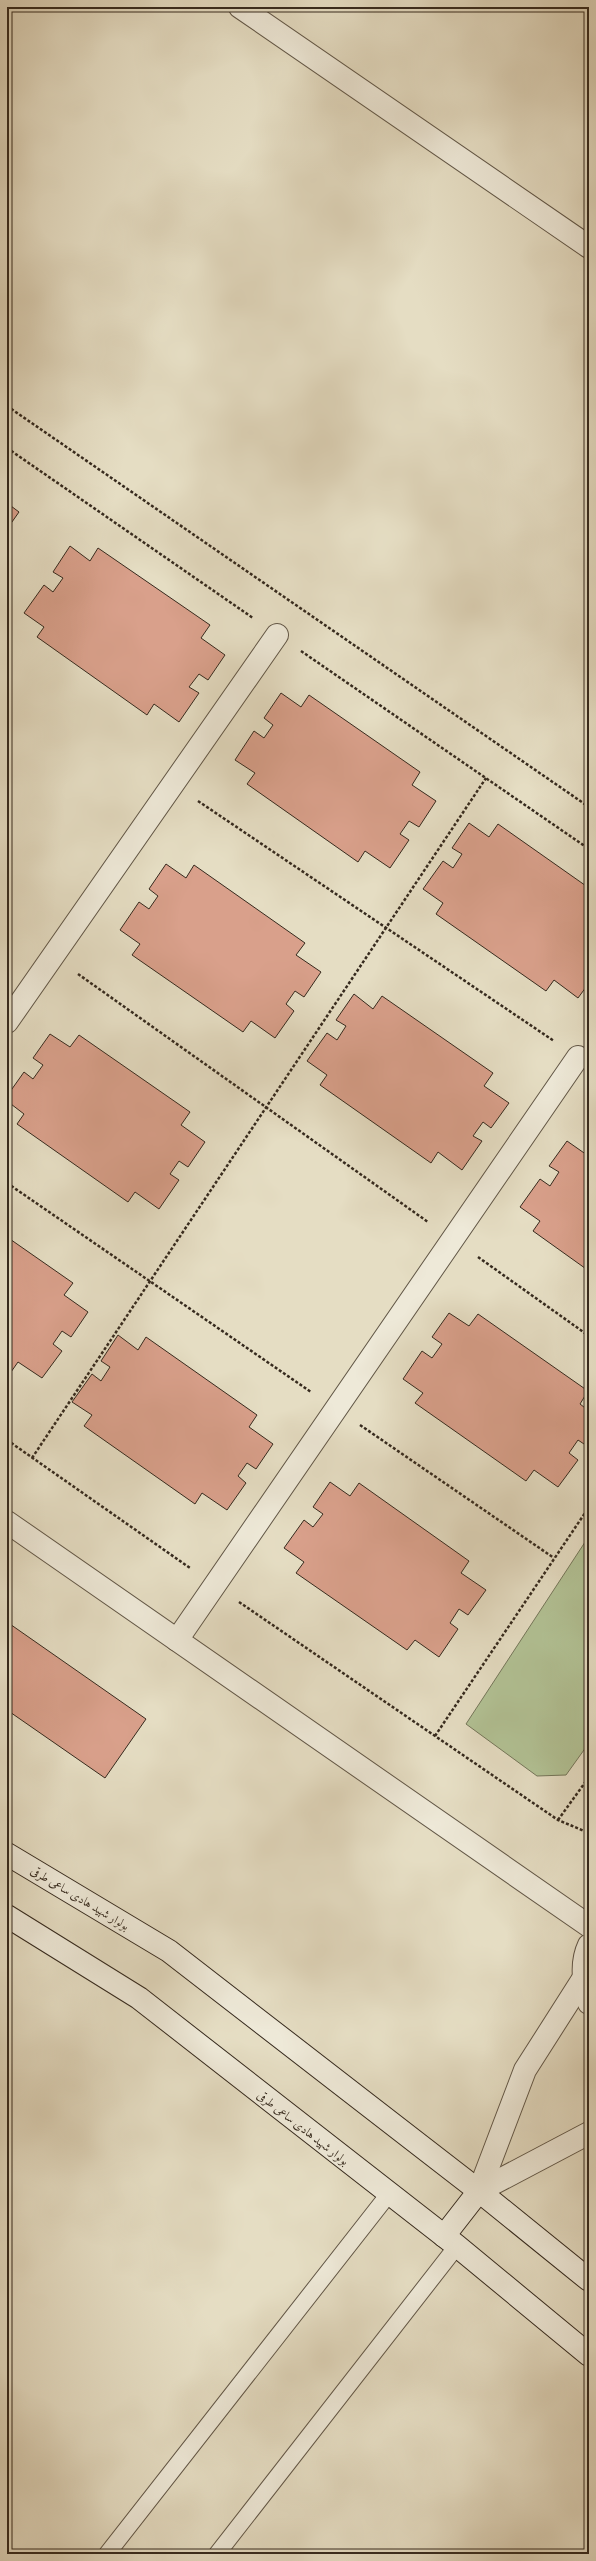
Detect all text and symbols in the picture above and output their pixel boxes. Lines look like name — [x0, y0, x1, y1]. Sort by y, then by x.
street label: بولوار شهید هادی ساعی طرقی — [28, 1862, 132, 1934]
street label: بولوار شهید هادی ساعی طرقی — [254, 2087, 352, 2169]

